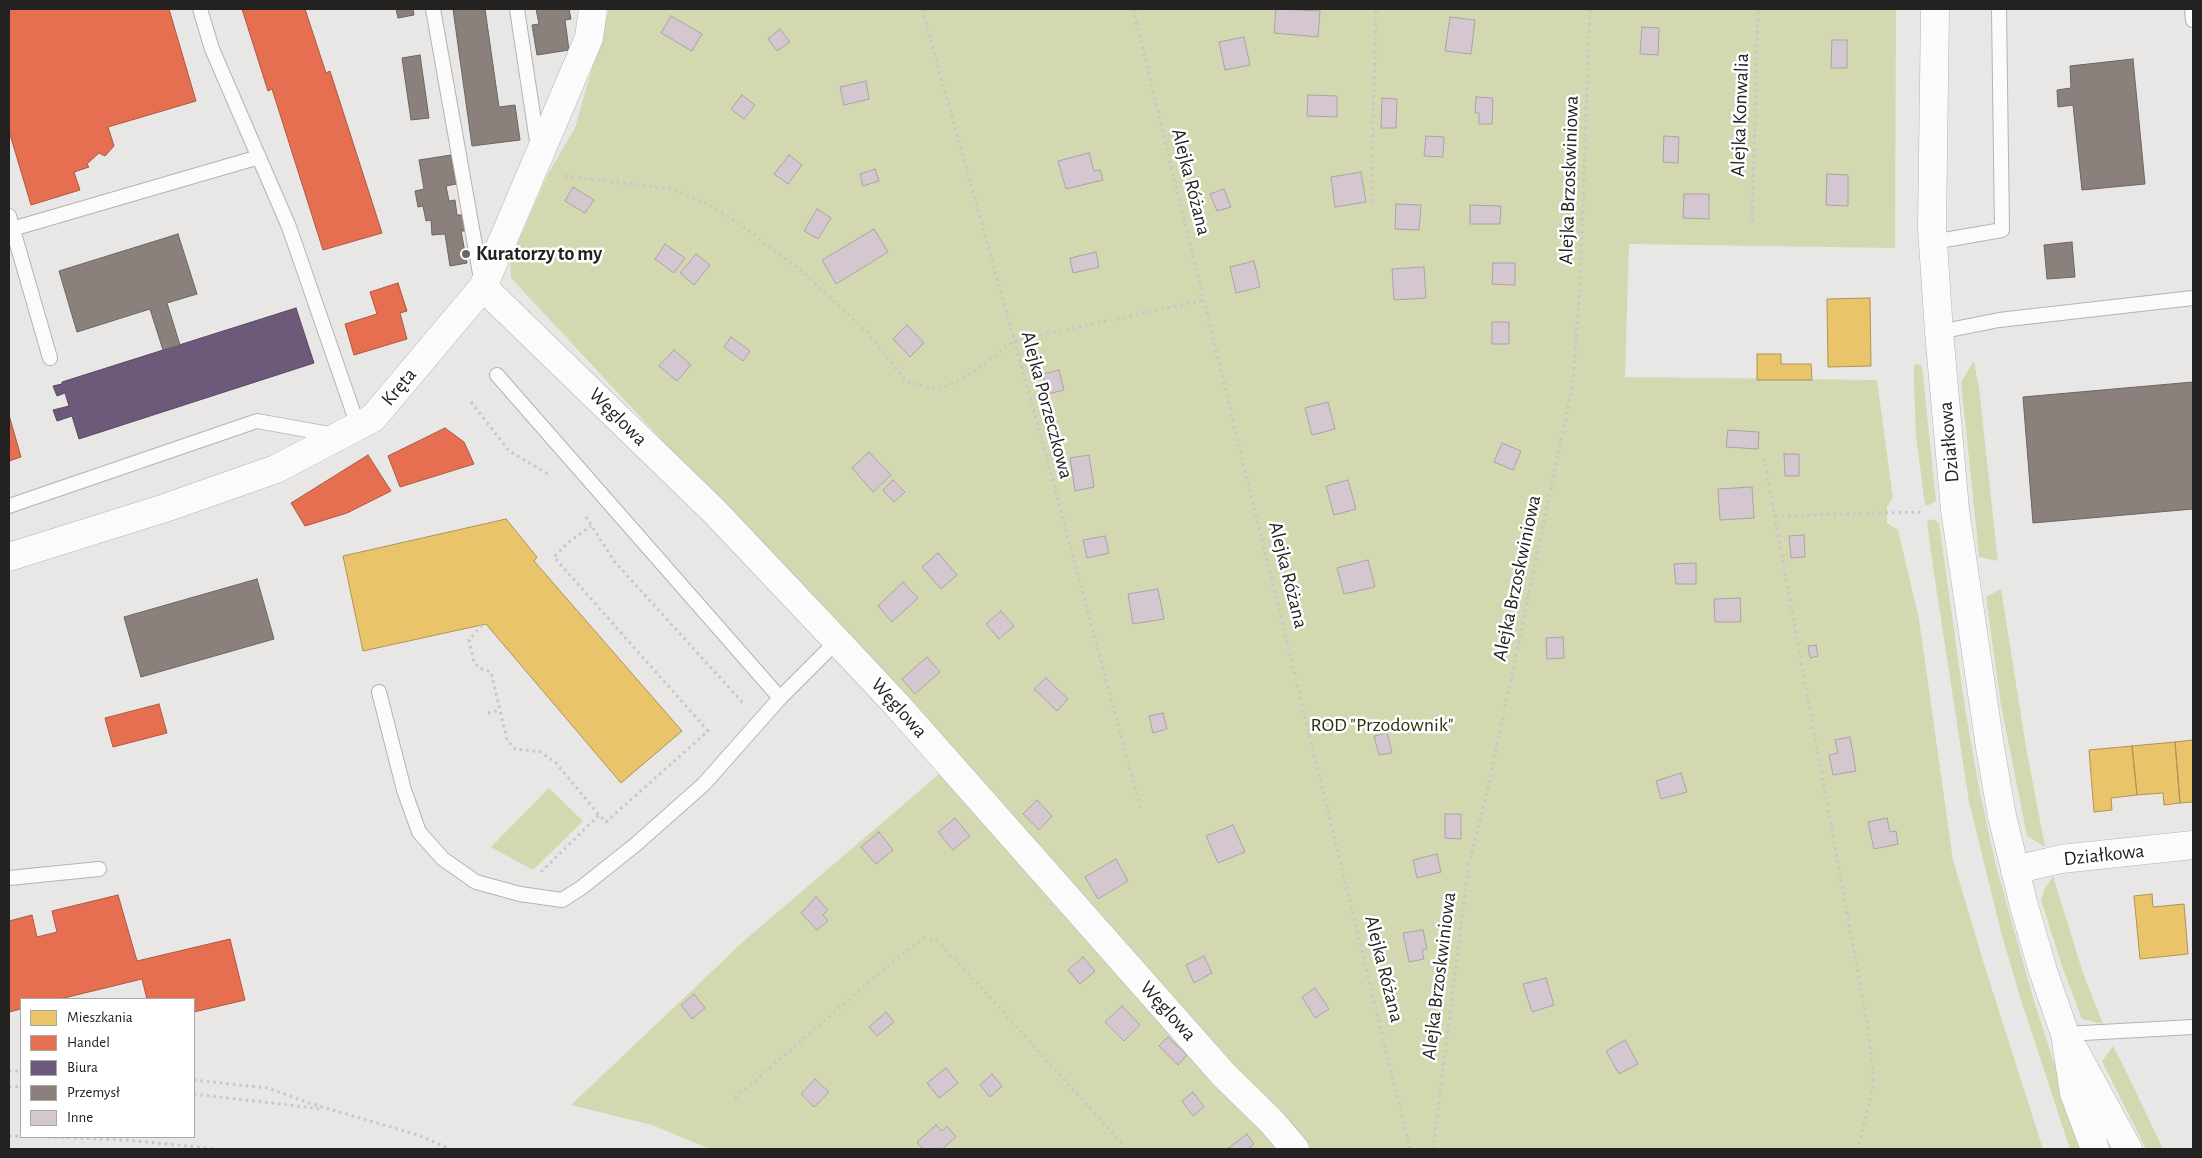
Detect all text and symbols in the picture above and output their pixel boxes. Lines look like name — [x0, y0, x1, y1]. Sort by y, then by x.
street label: Alejka Konwalia — [1726, 53, 1754, 177]
street label: Alejka Brzoskwiniowa — [1554, 95, 1584, 265]
street label: Alejka Różana — [1166, 126, 1216, 238]
place label: Kuratorzy to my — [476, 242, 602, 266]
marker: Kuratorzy to my — [460, 248, 472, 260]
street label: Alejka Porzeczkowa — [1016, 329, 1078, 481]
street label: Kręta — [376, 363, 422, 411]
street label: Węglowa — [584, 383, 652, 451]
street label: Działkowa — [1934, 401, 1964, 483]
street label: Alejka Brzoskwiniowa — [1488, 493, 1546, 663]
street label: Alejka Różana — [1263, 519, 1313, 631]
street label: Węglowa — [866, 673, 932, 743]
park label: ROD "Przodownik" — [1310, 713, 1454, 737]
street label: Działkowa — [2062, 839, 2146, 871]
street label: Alejka Brzoskwiniowa — [1417, 891, 1461, 1061]
street label: Alejka Różana — [1359, 913, 1409, 1025]
street label: Węglowa — [1135, 976, 1201, 1046]
legend — [20, 998, 195, 1138]
text: Mieszkania — [67, 1010, 133, 1025]
text: Handel — [67, 1035, 110, 1050]
text: Biura — [67, 1060, 98, 1075]
text: Przemysł — [67, 1085, 120, 1100]
text: Inne — [67, 1110, 93, 1125]

